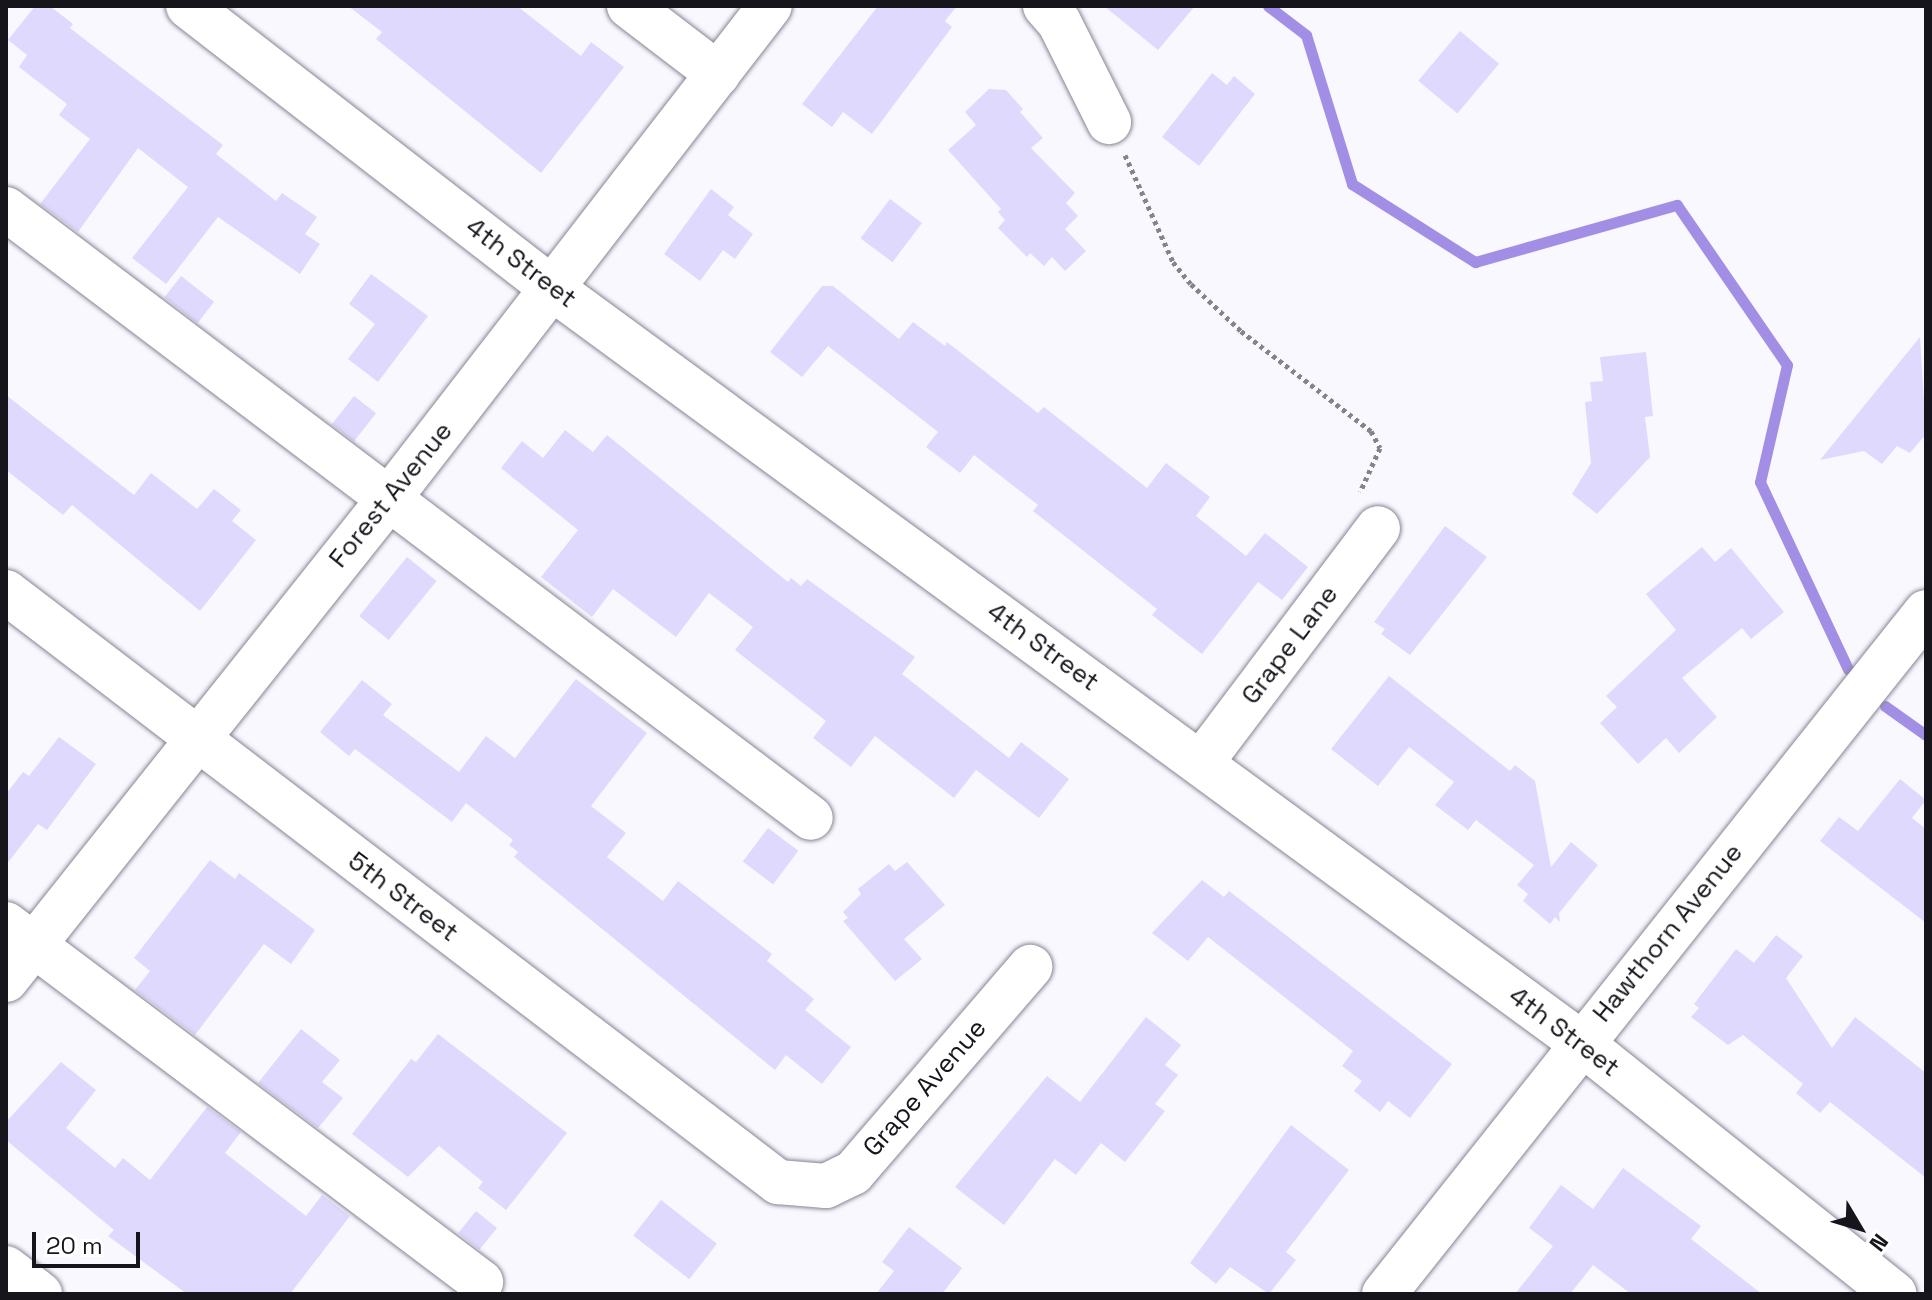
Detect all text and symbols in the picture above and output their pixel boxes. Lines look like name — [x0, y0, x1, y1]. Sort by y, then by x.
street label: 4th Street — [460, 211, 582, 315]
street label: Forest Avenue — [323, 416, 459, 574]
street label: Grape Lane — [1235, 579, 1345, 711]
street label: 4th Street — [981, 596, 1105, 698]
street label: Hawthorn Avenue — [1586, 837, 1750, 1029]
street label: 5th Street — [342, 846, 464, 948]
street label: 4th Street — [1503, 980, 1625, 1084]
street label: Grape Avenue — [857, 1013, 993, 1163]
north arrow — [1820, 1188, 1900, 1268]
scale bar — [36, 1216, 144, 1266]
text: N — [1863, 1228, 1894, 1257]
text: 20 m — [46, 1230, 103, 1261]

